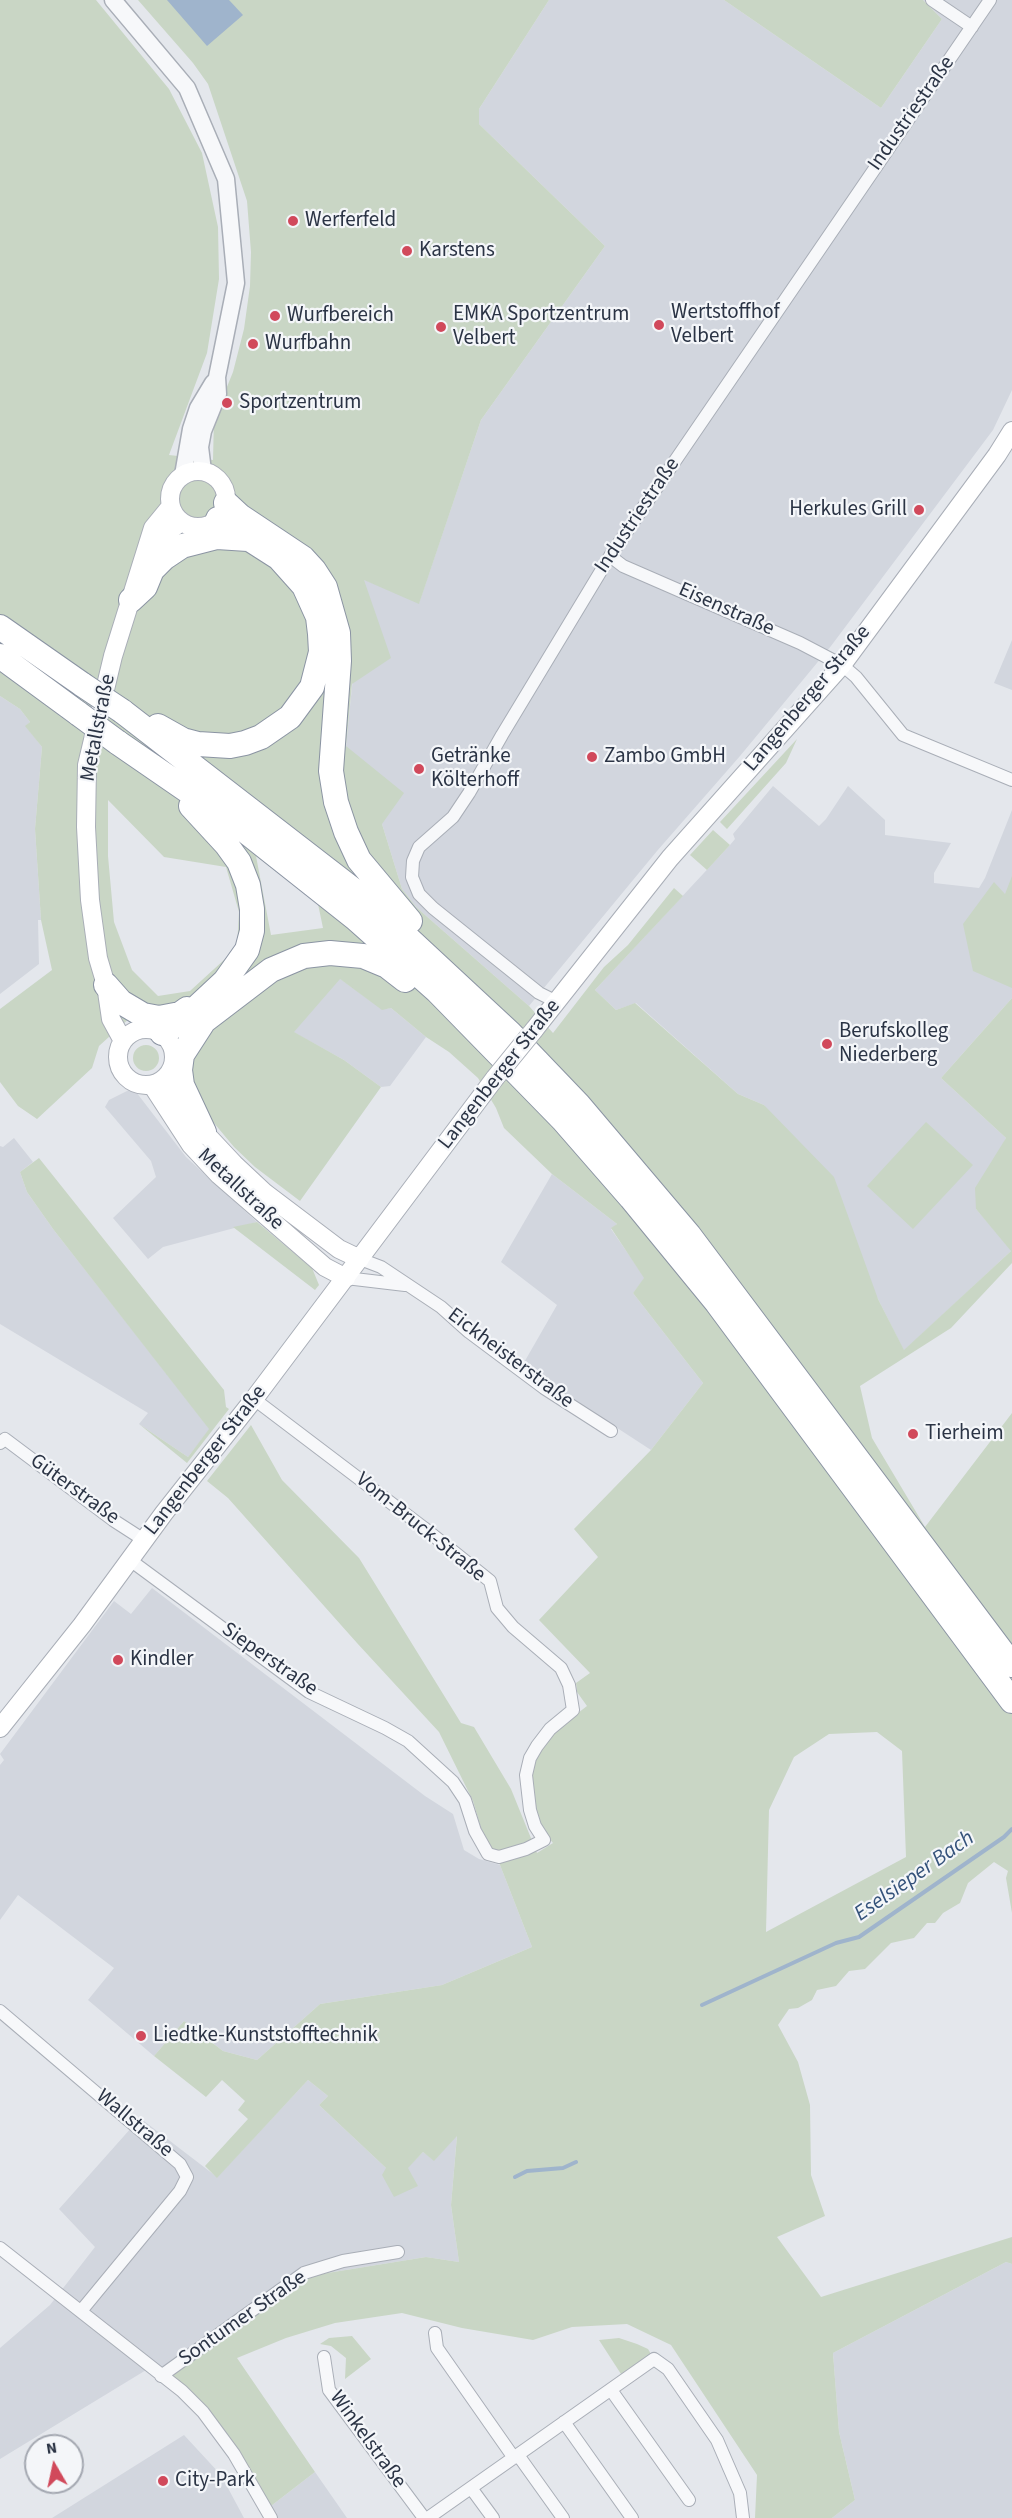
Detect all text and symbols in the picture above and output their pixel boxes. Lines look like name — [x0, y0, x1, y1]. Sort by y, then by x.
street label: Industriestraße — [863, 52, 961, 176]
place label: Werferfeld — [305, 208, 396, 234]
marker: Werferfeld — [286, 214, 300, 228]
place label: Karstens — [419, 238, 495, 264]
marker: Karstens — [400, 244, 414, 258]
place label: Wertstoffhof Velbert — [671, 300, 780, 350]
place label: EMKA Sportzentrum Velbert — [453, 302, 629, 352]
place label: Wurfbereich — [287, 303, 394, 329]
marker: Wurfbereich — [268, 309, 282, 323]
marker: Wertstoffhof Velbert — [652, 318, 666, 332]
marker: EMKA Sportzentrum Velbert — [434, 320, 448, 334]
place label: Wurfbahn — [265, 331, 351, 357]
marker: Wurfbahn — [246, 337, 260, 351]
place label: Sportzentrum — [239, 390, 361, 416]
marker: Sportzentrum — [220, 396, 234, 410]
street label: Industriestraße — [590, 453, 686, 579]
place label: Herkules Grill — [789, 497, 907, 523]
marker: Herkules Grill — [912, 503, 926, 517]
street label: Eisenstraße — [674, 578, 778, 642]
street label: Langenberger Straße — [739, 621, 877, 777]
street label: Metallstraße — [76, 672, 122, 784]
place label: Getränke Költerhoff — [431, 744, 519, 794]
place label: Zambo GmbH — [604, 744, 726, 770]
marker: Zambo GmbH — [585, 750, 599, 764]
marker: Getränke Költerhoff — [412, 762, 426, 776]
street label: Langenberger Straße — [434, 995, 566, 1155]
place label: Berufskolleg Niederberg — [839, 1019, 948, 1069]
marker: Berufskolleg Niederberg — [820, 1037, 834, 1051]
street label: Metallstraße — [192, 1144, 288, 1236]
street label: Eickheisterstraße — [442, 1303, 578, 1415]
street label: Langenberger Straße — [140, 1381, 272, 1541]
place label: Tierheim — [925, 1421, 1004, 1447]
marker: Tierheim — [906, 1427, 920, 1441]
street label: Güterstraße — [24, 1449, 124, 1531]
street label: Vom-Bruck-Straße — [350, 1468, 490, 1588]
street label: Sieperstraße — [216, 1618, 322, 1702]
place label: Kindler — [130, 1647, 194, 1673]
marker: Kindler — [111, 1653, 125, 1667]
water label: Eselsieper Bach — [850, 1826, 980, 1928]
place label: Liedtke-Kunststofftechnik — [153, 2023, 378, 2049]
marker: Liedtke-Kunststofftechnik — [134, 2029, 148, 2043]
street label: Wallstraße — [90, 2085, 178, 2163]
street label: Sontumer Straße — [174, 2266, 312, 2372]
street label: Winkelstraße — [323, 2386, 411, 2494]
north arrow — [24, 2434, 84, 2494]
text: N — [45, 2437, 58, 2460]
place label: City-Park — [175, 2468, 255, 2494]
marker: City-Park — [156, 2474, 170, 2488]

